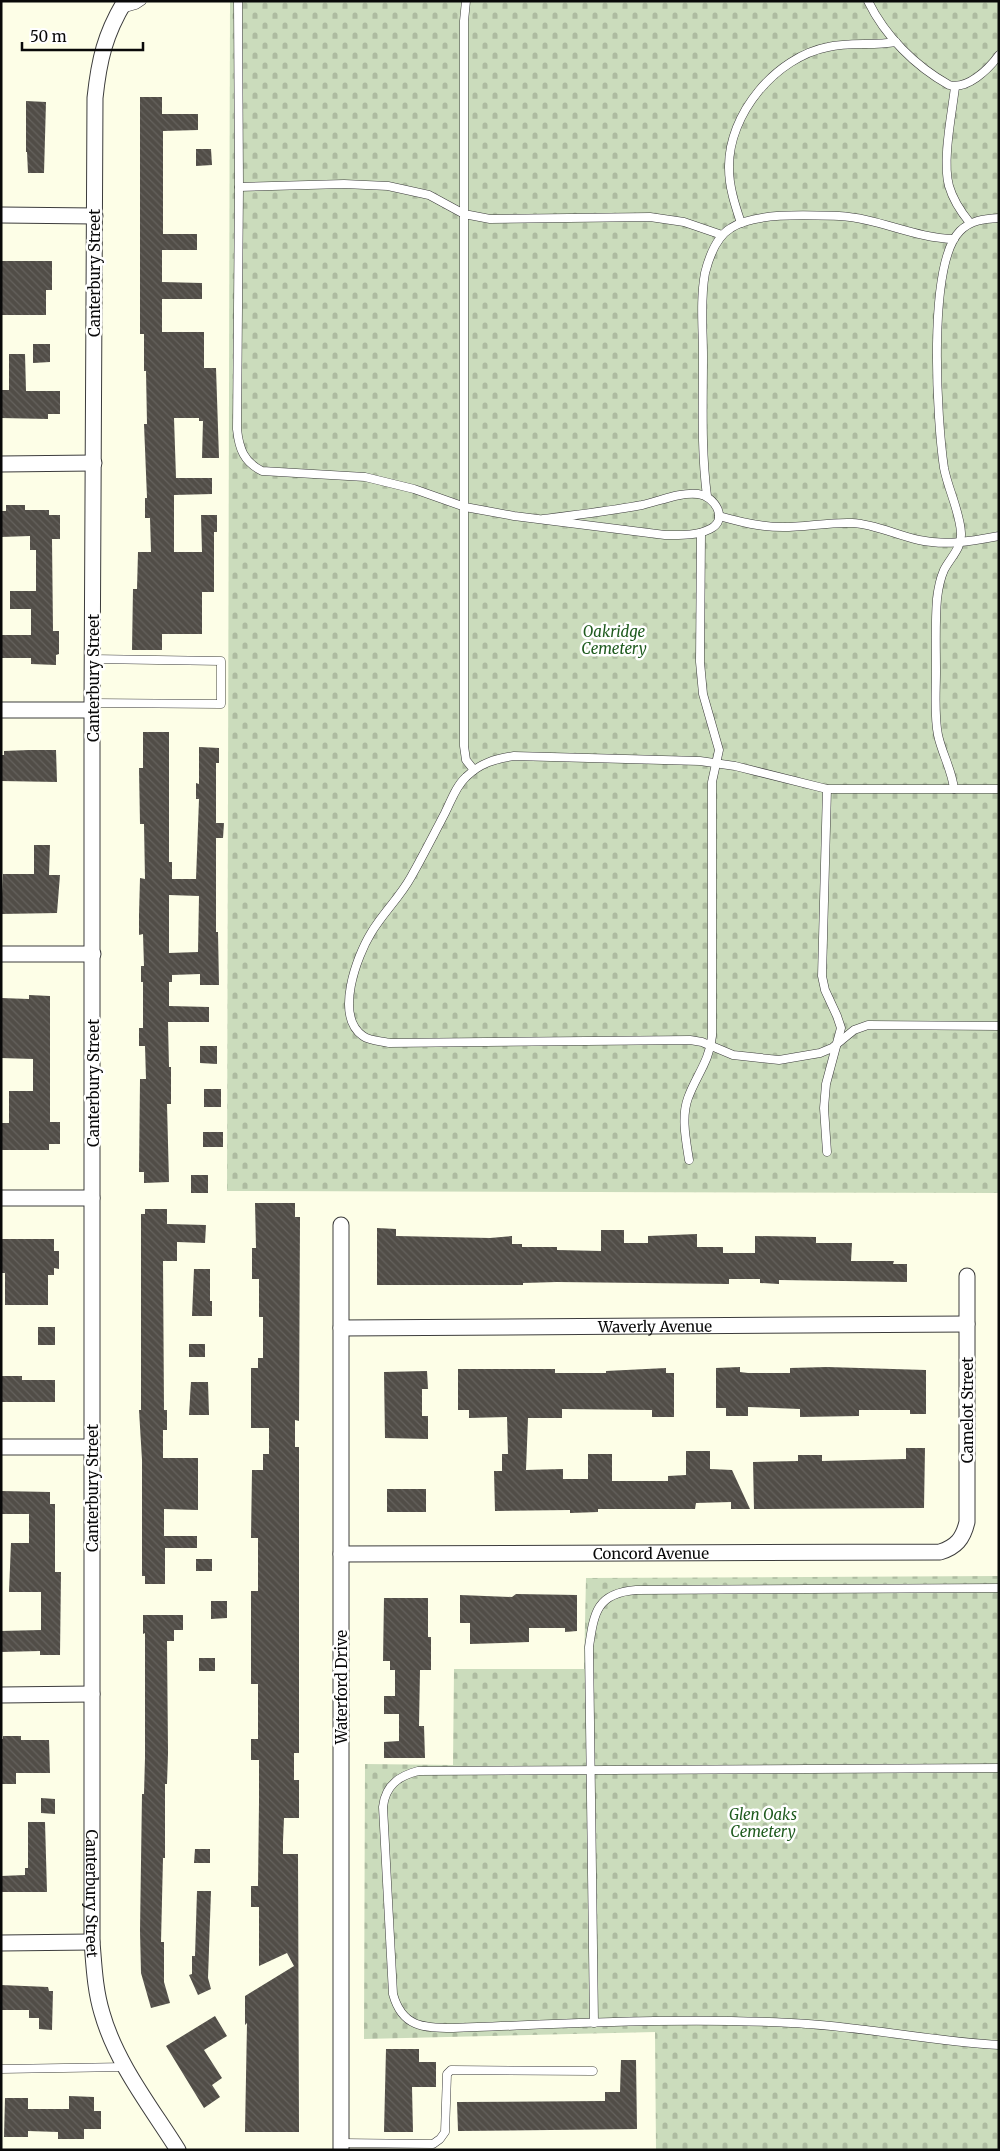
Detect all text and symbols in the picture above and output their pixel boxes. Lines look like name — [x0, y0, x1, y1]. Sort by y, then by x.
scale bar — [22, 20, 144, 52]
text: 50 m — [30, 27, 67, 46]
street label: Canterbury Street — [85, 209, 104, 337]
street label: Canterbury Street — [84, 614, 103, 742]
park label: Oakridge Cemetery — [581, 622, 647, 658]
street label: Canterbury Street — [84, 1019, 103, 1147]
street label: Waverly Avenue — [597, 1316, 712, 1336]
street label: Camelot Street — [958, 1357, 977, 1463]
street label: Canterbury Street — [83, 1424, 102, 1552]
street label: Concord Avenue — [593, 1543, 709, 1563]
street label: Waterford Drive — [332, 1630, 351, 1745]
park label: Glen Oaks Cemetery — [729, 1805, 797, 1841]
street label: Canterbury Street — [83, 1829, 103, 1958]

